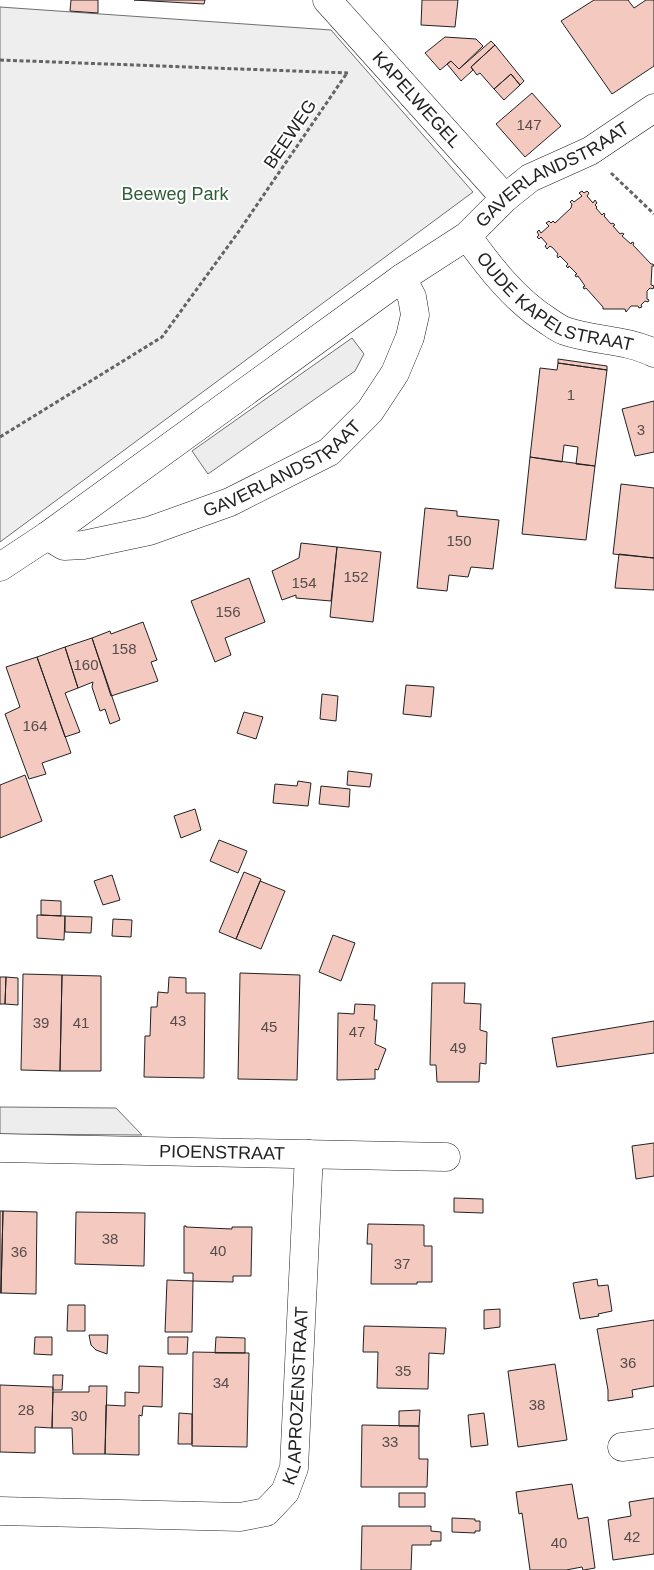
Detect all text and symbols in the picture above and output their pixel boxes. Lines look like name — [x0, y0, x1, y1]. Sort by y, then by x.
street label: KAPELWEGEL — [368, 48, 465, 152]
street label: BEEWEG — [260, 96, 320, 172]
house number: 147 — [516, 116, 542, 133]
street label: GAVERLANDSTRAAT — [472, 118, 633, 231]
park label: Beeweg Park — [121, 184, 230, 204]
street label: OUDE KAPELSTRAAT — [472, 248, 635, 355]
house number: 1 — [567, 386, 575, 403]
street label: GAVERLANDSTRAAT — [200, 416, 365, 521]
house number: 3 — [637, 421, 645, 438]
house number: 150 — [446, 532, 472, 549]
house number: 152 — [343, 568, 369, 585]
house number: 154 — [291, 574, 317, 591]
house number: 156 — [215, 603, 241, 620]
house number: 158 — [111, 640, 137, 657]
house number: 160 — [73, 656, 99, 673]
house number: 164 — [22, 717, 48, 734]
house number: 43 — [170, 1012, 186, 1029]
house number: 39 — [33, 1014, 49, 1031]
house number: 41 — [73, 1014, 89, 1031]
house number: 45 — [261, 1018, 277, 1035]
house number: 47 — [349, 1023, 365, 1040]
house number: 49 — [450, 1039, 466, 1056]
street label: PIOENSTRAAT — [159, 1141, 285, 1164]
house number: 38 — [102, 1230, 118, 1247]
house number: 40 — [210, 1242, 226, 1259]
house number: 36 — [11, 1243, 27, 1260]
house number: 37 — [394, 1255, 410, 1272]
street label: KLAPROZENSTRAAT — [279, 1306, 312, 1488]
house number: 36 — [620, 1354, 636, 1371]
house number: 35 — [395, 1362, 411, 1379]
house number: 34 — [213, 1374, 229, 1391]
house number: 38 — [529, 1396, 545, 1413]
house number: 28 — [18, 1401, 34, 1418]
house number: 30 — [71, 1407, 87, 1424]
house number: 33 — [382, 1433, 398, 1450]
house number: 42 — [624, 1528, 640, 1545]
house number: 40 — [551, 1534, 567, 1551]

